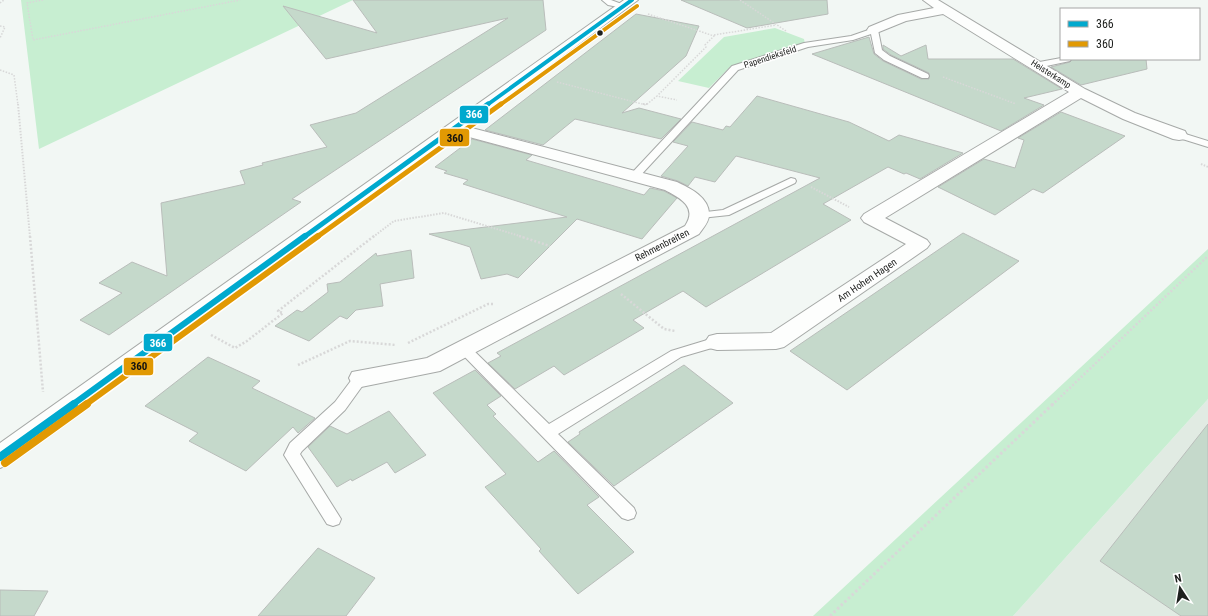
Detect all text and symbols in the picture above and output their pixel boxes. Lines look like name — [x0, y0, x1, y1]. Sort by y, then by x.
legend — [1060, 8, 1200, 60]
text: 366 — [1096, 17, 1114, 31]
unlabelled marker — [595, 28, 605, 38]
text: 360 — [1096, 37, 1114, 51]
street label: Papendieksfeld — [742, 44, 798, 70]
street label: Heisterkamp — [1029, 58, 1073, 91]
line badge: 366 — [459, 105, 489, 124]
text: 366 — [466, 108, 483, 121]
line badge: 360 — [439, 128, 470, 147]
text: 360 — [447, 132, 464, 145]
street label: Rehmenbreiten — [633, 227, 691, 263]
street label: Am Hohen Hagen — [835, 256, 899, 304]
line badge: 366 — [143, 333, 173, 352]
text: 366 — [150, 337, 167, 350]
line badge: 360 — [123, 357, 154, 376]
text: 360 — [131, 360, 148, 373]
north arrow — [1160, 568, 1200, 608]
text: N — [1173, 572, 1183, 586]

